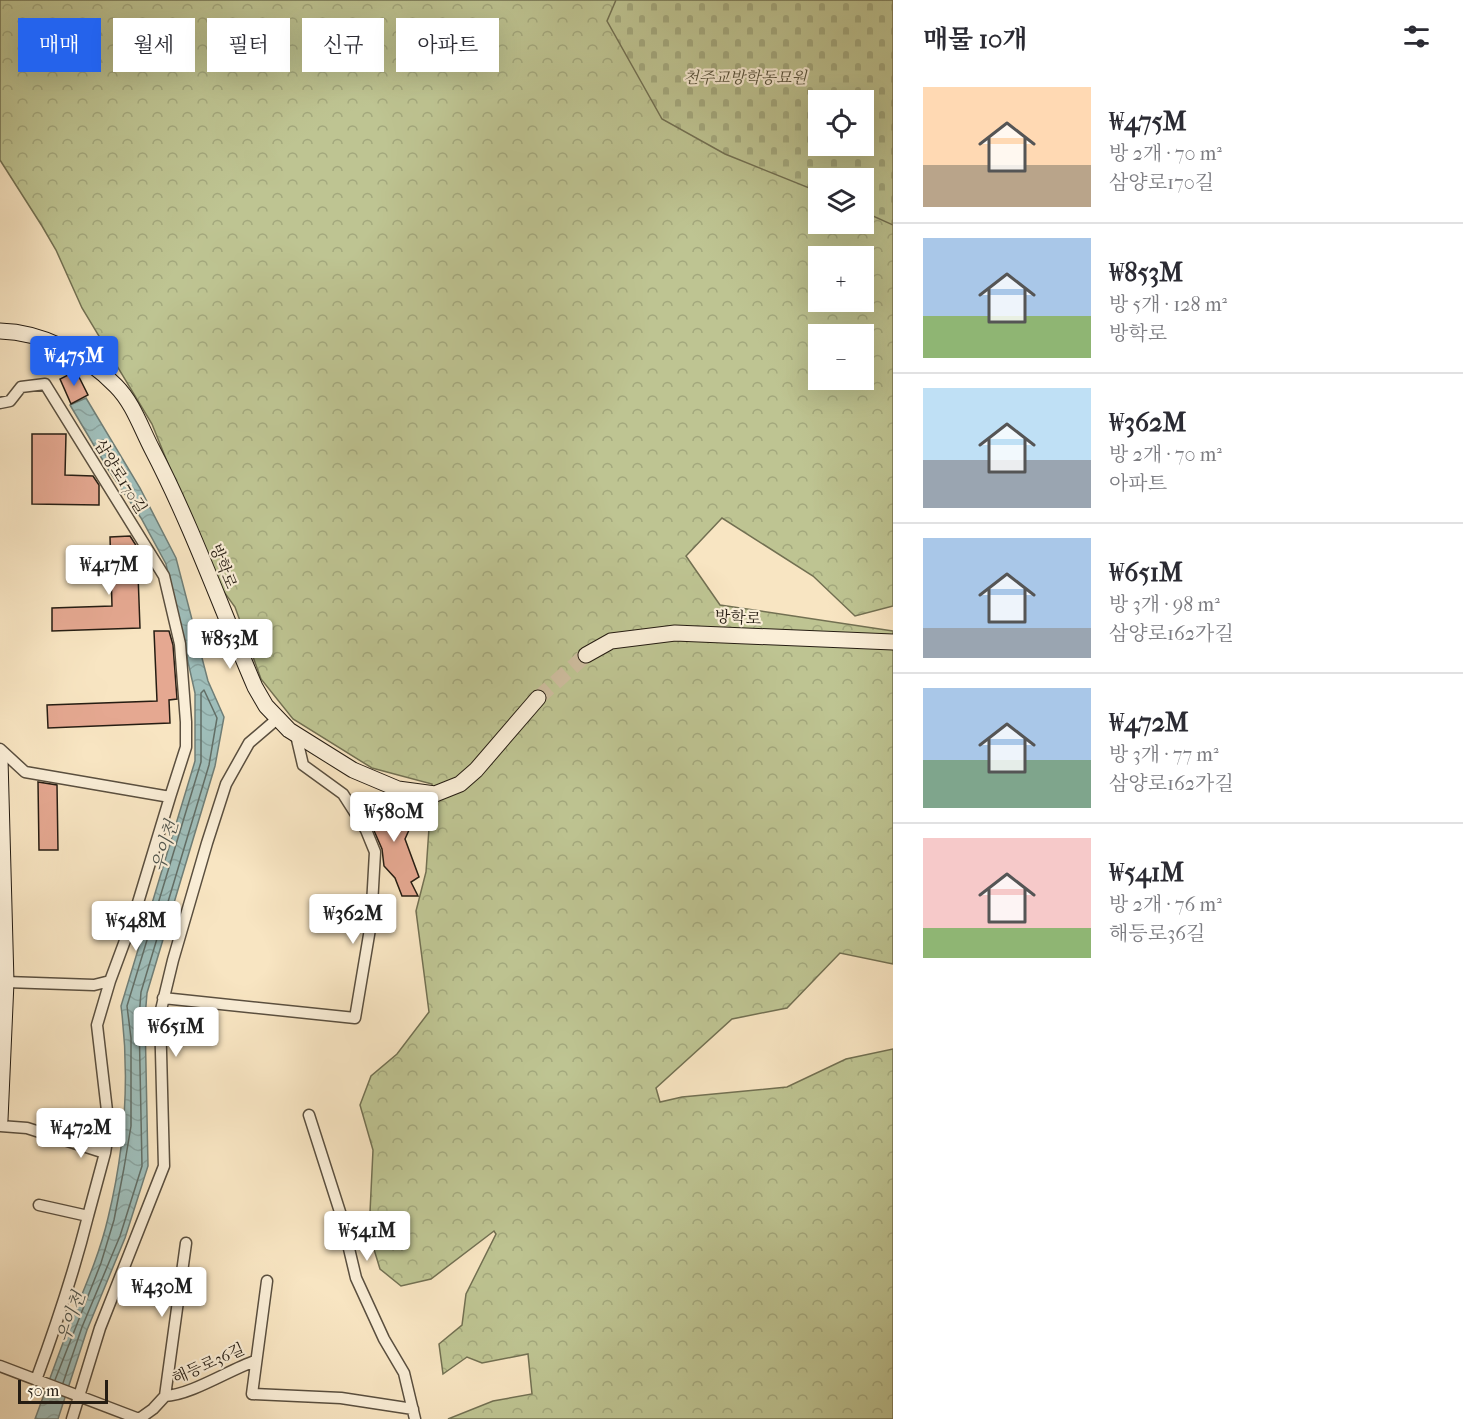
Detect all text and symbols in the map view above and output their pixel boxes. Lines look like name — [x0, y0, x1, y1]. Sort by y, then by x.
chip: 매매 — [18, 18, 101, 72]
chip: 월세 — [113, 18, 195, 72]
chip: 필터 — [207, 18, 290, 72]
chip: 신규 — [302, 18, 384, 72]
chip: 아파트 — [396, 18, 499, 72]
icon: filters — [1400, 20, 1433, 53]
text: 매물 10개 — [923, 24, 1027, 55]
park label: 천주교방학동묘원 — [683, 68, 808, 87]
map controls — [808, 90, 874, 390]
button: locate — [808, 90, 874, 156]
text: ₩475M — [1109, 106, 1187, 137]
icon: home — [971, 111, 1043, 183]
text: 방 2개 · 70 m² — [1109, 142, 1222, 165]
button: layers — [808, 168, 874, 234]
text: 삼양로170길 — [1109, 171, 1214, 194]
button: + — [808, 246, 874, 312]
text: ₩853M — [1109, 257, 1183, 288]
icon: home — [971, 262, 1043, 334]
text: 방 5개 · 128 m² — [1109, 293, 1227, 316]
text: 방학로 — [1109, 322, 1167, 345]
button: − — [808, 324, 874, 390]
pin: ₩475M — [32, 336, 116, 387]
text: ₩475M — [44, 344, 104, 367]
text: ₩362M — [1109, 407, 1186, 438]
icon: home — [971, 412, 1043, 484]
street label: 삼양로170길 — [90, 436, 151, 517]
text: 방 2개 · 70 m² — [1109, 443, 1222, 466]
text: 아파트 — [1109, 472, 1167, 495]
street label: 방학로 — [206, 541, 241, 592]
pin: ₩417M — [67, 545, 151, 596]
text: ₩417M — [80, 553, 138, 576]
text: ₩651M — [1109, 557, 1183, 588]
icon: home — [971, 562, 1043, 634]
text: 방 3개 · 98 m² — [1109, 593, 1220, 616]
street label: 방학로 — [714, 607, 762, 628]
pin: ₩853M — [188, 619, 272, 670]
text: 삼양로162가길 — [1109, 622, 1234, 645]
text: ₩853M — [202, 627, 258, 650]
text: ₩472M — [1109, 707, 1189, 738]
icon: home — [971, 712, 1043, 784]
text: 방 3개 · 77 m² — [1109, 743, 1219, 766]
text: 삼양로162가길 — [1109, 772, 1234, 795]
pin: ₩580M — [352, 792, 436, 843]
text: ₩580M — [364, 800, 424, 823]
water label: 우이천 — [148, 817, 183, 874]
text: ₩541M — [1109, 857, 1184, 888]
icon: home — [971, 862, 1043, 934]
text: 방 2개 · 76 m² — [1109, 893, 1222, 916]
pin: ₩362M — [311, 894, 395, 945]
pin: ₩548M — [94, 901, 178, 952]
text: ₩362M — [323, 902, 383, 925]
text: ₩548M — [106, 909, 166, 932]
text: 해등로36길 — [1109, 922, 1205, 945]
pin: ₩651M — [134, 1007, 218, 1058]
text: ₩651M — [148, 1015, 204, 1038]
pin: ₩472M — [39, 1108, 123, 1159]
text: ₩472M — [50, 1116, 112, 1139]
pin: ₩541M — [325, 1211, 409, 1262]
text: ₩541M — [338, 1219, 396, 1242]
pin: ₩430M — [120, 1267, 204, 1318]
text: ₩430M — [131, 1275, 193, 1298]
water label: 우이천 — [53, 1288, 90, 1345]
street label: 해등로36길 — [169, 1339, 247, 1388]
scale bar — [18, 1377, 108, 1404]
text: 50 m — [27, 1381, 59, 1400]

